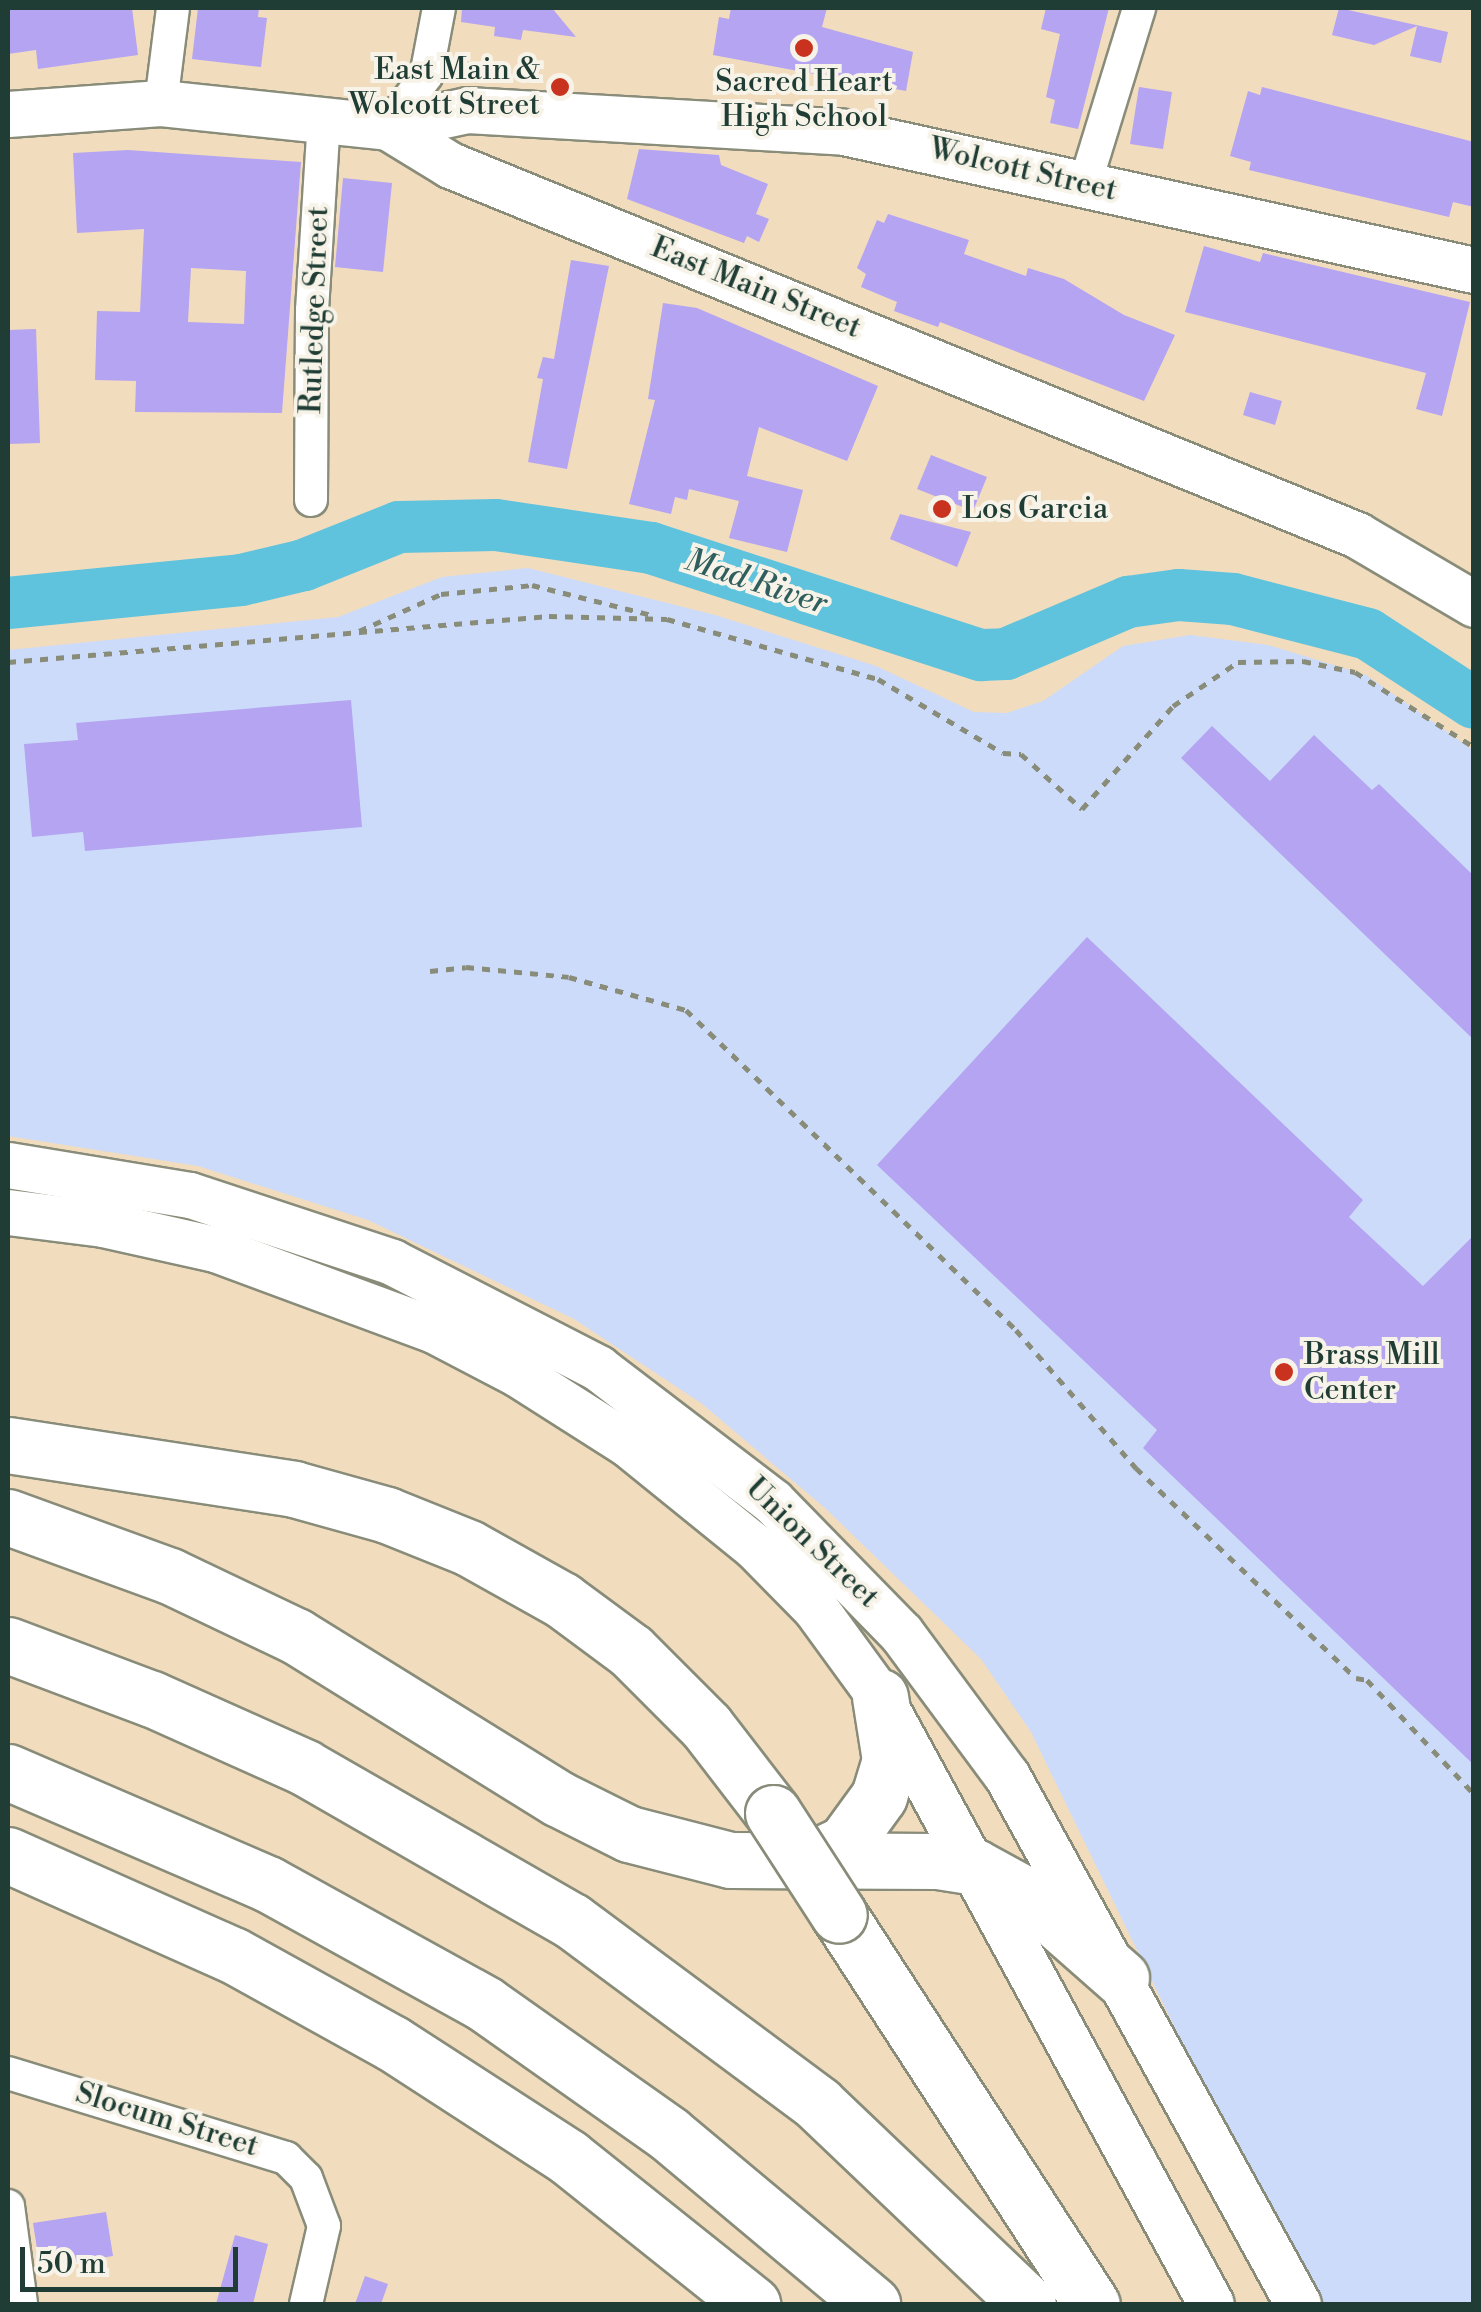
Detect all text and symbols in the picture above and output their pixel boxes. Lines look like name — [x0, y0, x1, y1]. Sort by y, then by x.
marker: Sacred Heart High School — [793, 37, 815, 59]
place label: East Main & Wolcott Street — [348, 52, 540, 122]
place label: Sacred Heart High School — [715, 64, 893, 134]
marker: East Main & Wolcott Street — [549, 76, 571, 98]
street label: Wolcott Street — [926, 131, 1120, 209]
street label: Rutledge Street — [293, 206, 337, 414]
street label: East Main Street — [646, 229, 866, 347]
place label: Los Garcia — [962, 491, 1108, 527]
marker: Los Garcia — [931, 498, 953, 520]
water label: Mad River — [680, 541, 832, 623]
place label: Brass Mill Center — [1304, 1337, 1440, 1408]
marker: Brass Mill Center — [1273, 1361, 1295, 1383]
street label: Union Street — [738, 1470, 886, 1616]
street label: Slocum Street — [71, 2075, 263, 2165]
scale bar — [25, 2227, 242, 2289]
text: 50 m — [37, 2245, 106, 2283]

